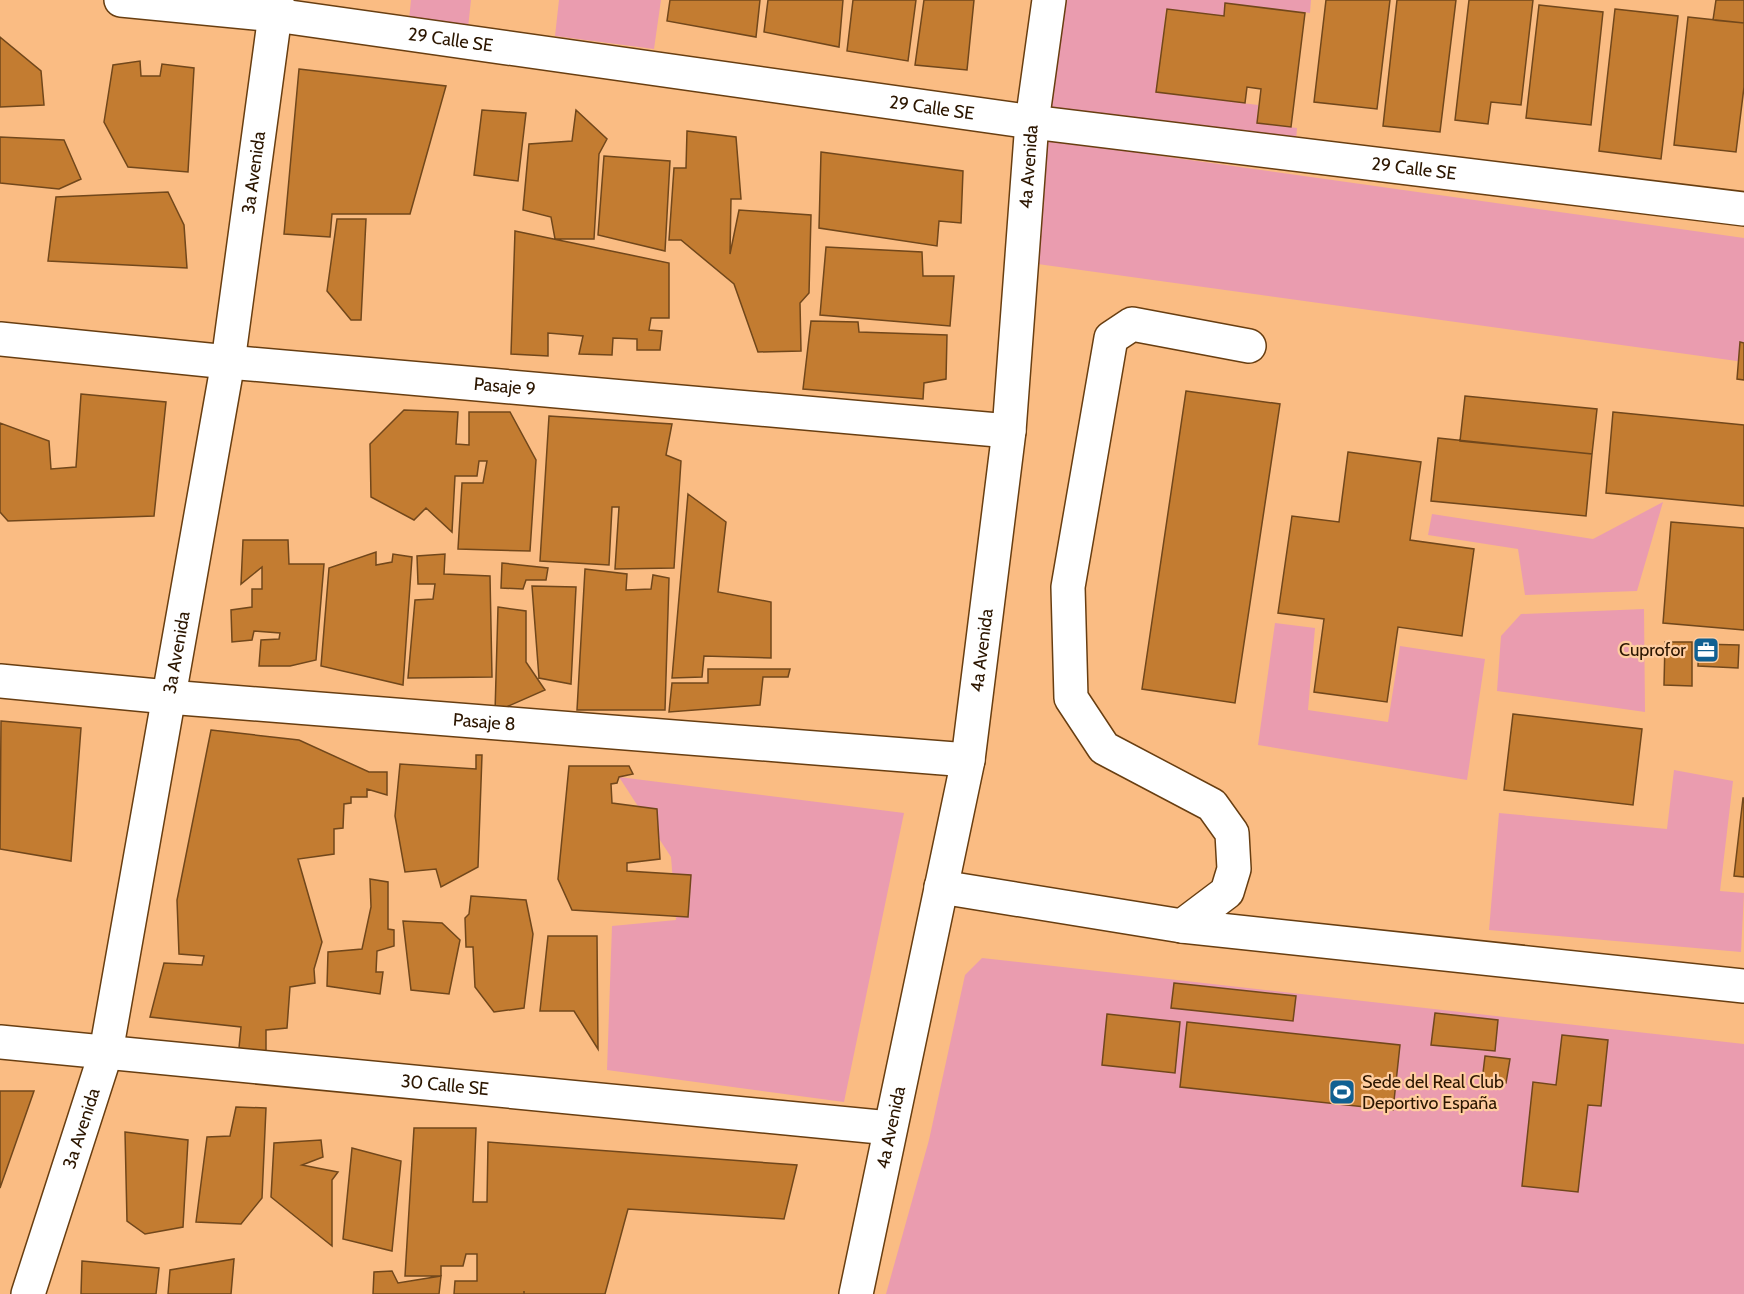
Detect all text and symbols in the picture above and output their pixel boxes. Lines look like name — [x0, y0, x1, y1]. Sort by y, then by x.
street label: 29 Calle SE — [407, 23, 494, 57]
street label: 29 Calle SE — [888, 91, 976, 125]
street label: 4a Avenida — [1015, 124, 1043, 210]
street label: 3a Avenida — [237, 130, 270, 215]
street label: 29 Calle SE — [1370, 153, 1458, 185]
street label: Pasaje 9 — [473, 373, 537, 400]
street label: 4a Avenida — [966, 607, 998, 694]
street label: 3a Avenida — [159, 609, 195, 695]
office icon: Cuprofor — [1691, 635, 1721, 665]
place label: Cuprofor — [1619, 639, 1686, 661]
street label: Pasaje 8 — [452, 708, 516, 735]
street label: 30 Calle SE — [400, 1070, 490, 1100]
place label: Sede del Real Club Deportivo España — [1362, 1071, 1504, 1114]
sports icon: Sede del Real Club Deportivo España — [1327, 1077, 1357, 1107]
street label: 4a Avenida — [872, 1084, 910, 1171]
street label: 3a Avenida — [58, 1085, 105, 1171]

